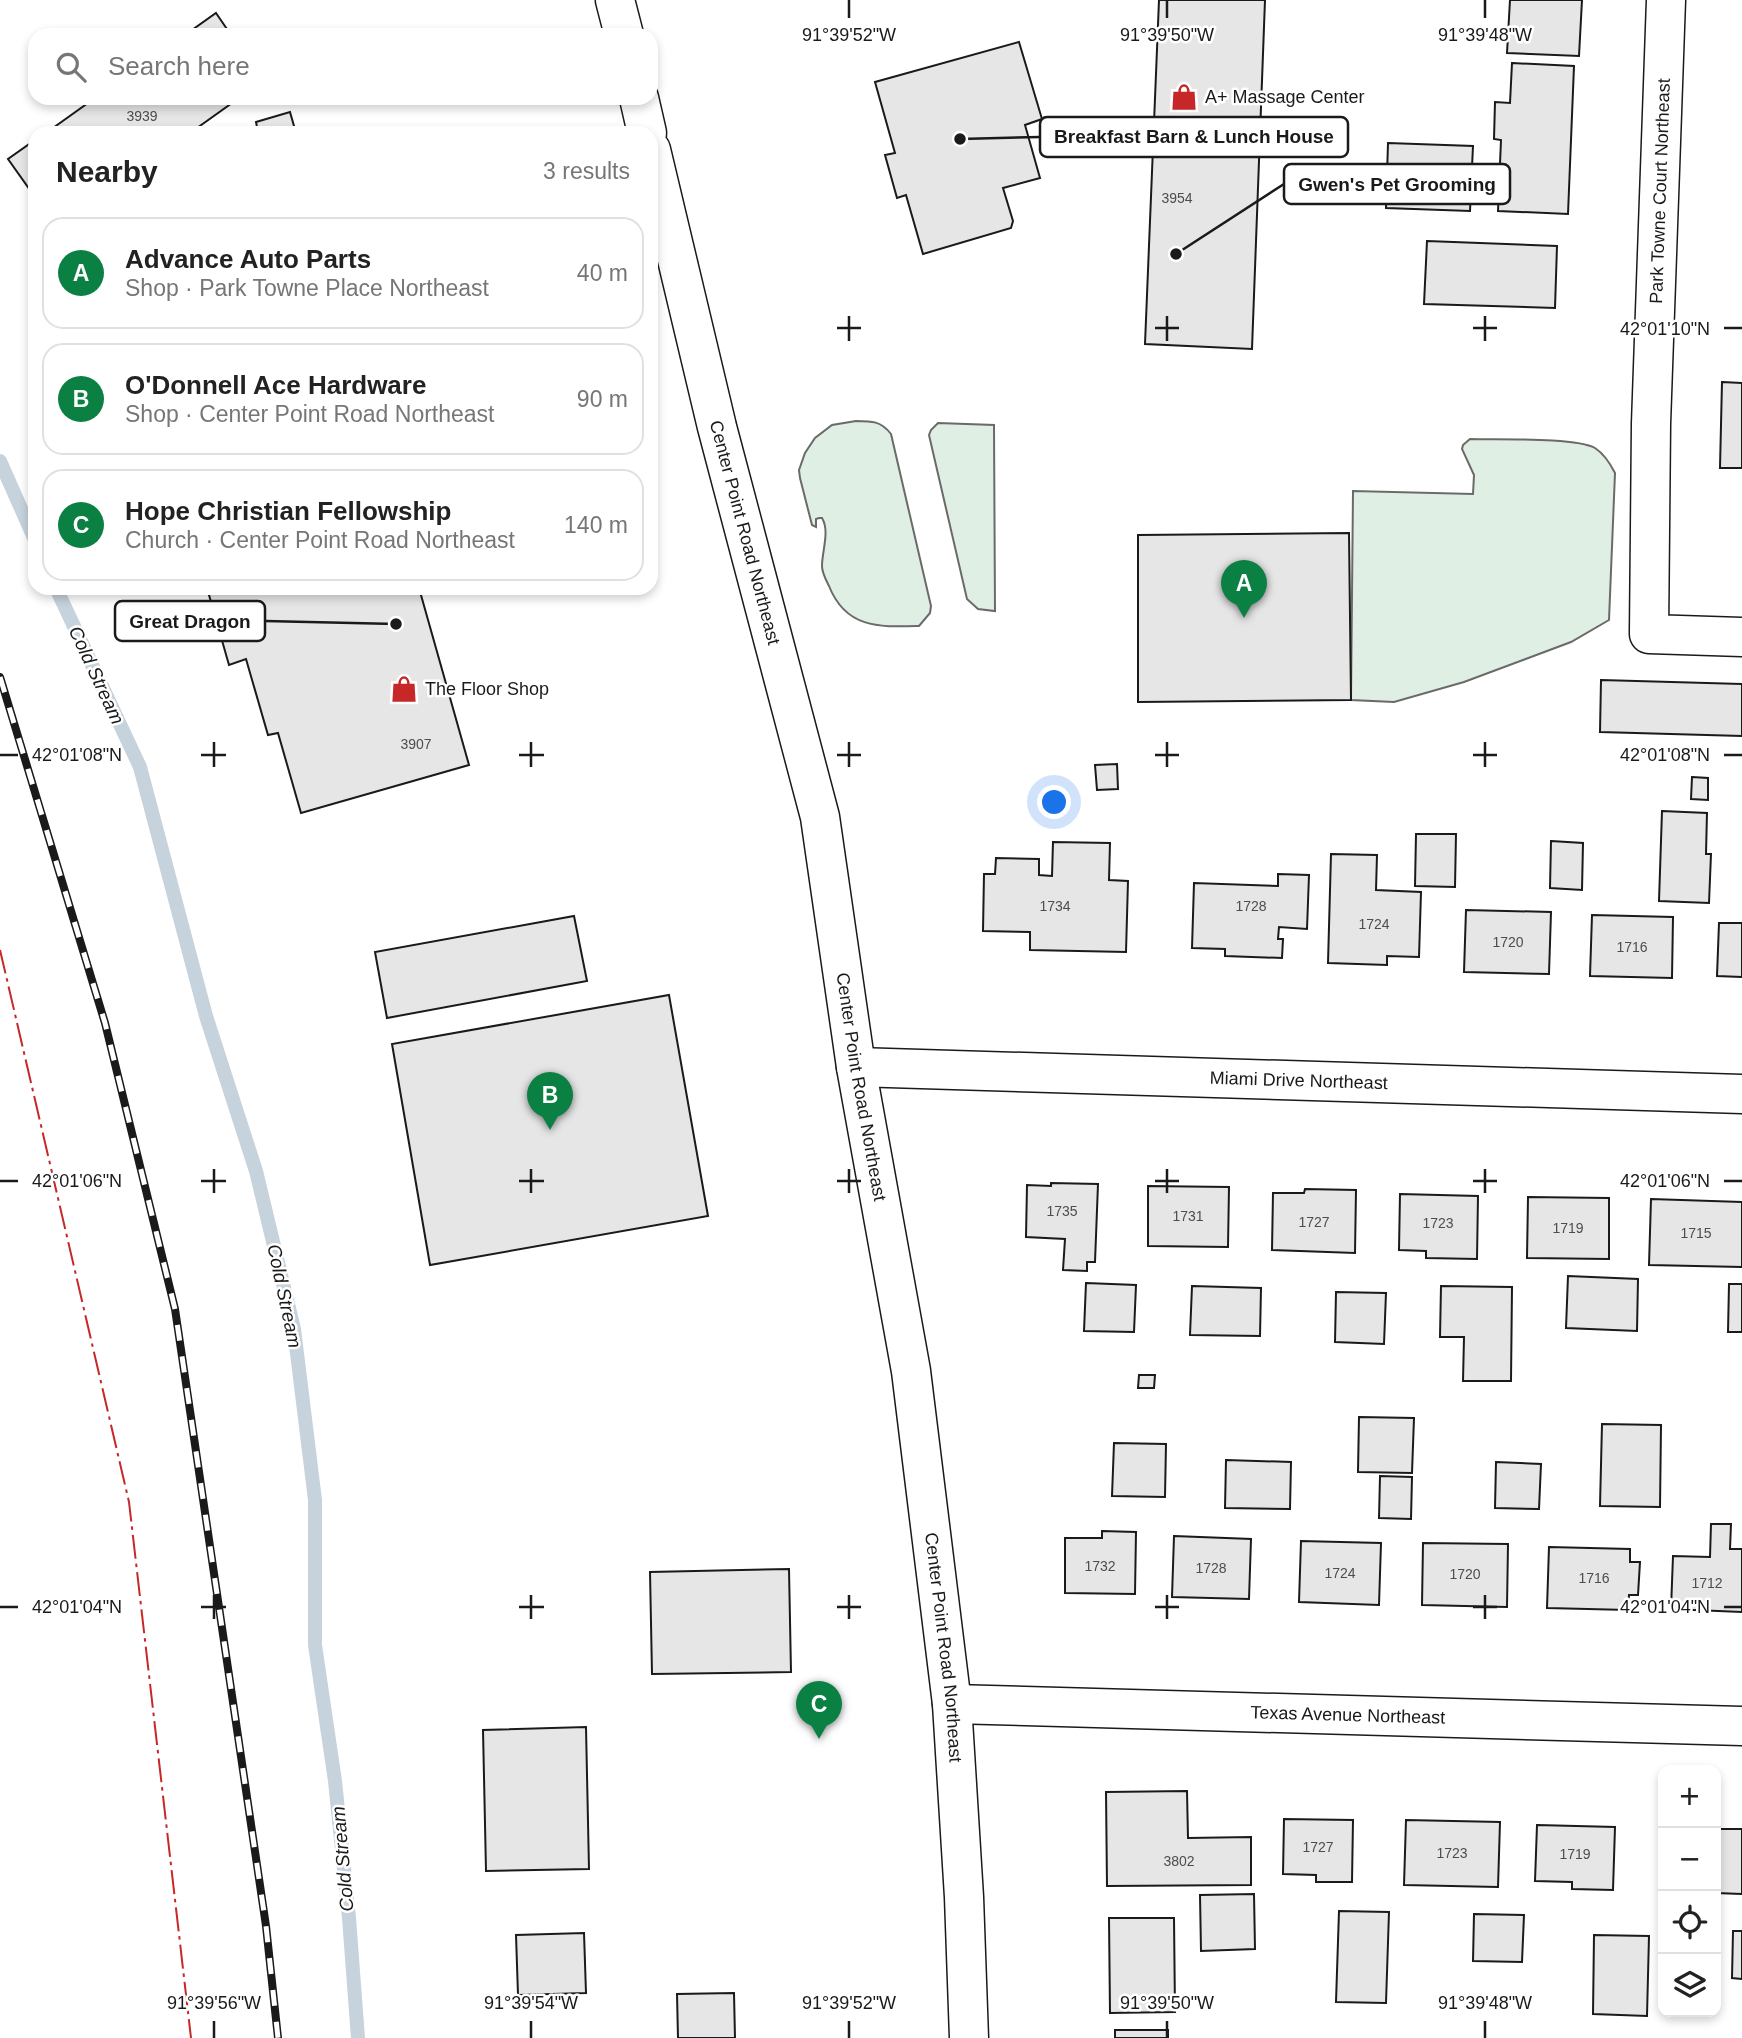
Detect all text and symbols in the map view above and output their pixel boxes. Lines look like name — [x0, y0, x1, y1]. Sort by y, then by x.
text: 91°39'52"W — [802, 25, 896, 45]
text: 91°39'50"W — [1120, 25, 1214, 45]
text: 91°39'48"W — [1438, 25, 1532, 45]
search box — [28, 28, 658, 105]
icon: search — [52, 48, 90, 86]
text: Search here — [108, 51, 250, 81]
street label: Park Towne Court Northeast — [1646, 78, 1674, 304]
shop icon: A+ Massage Center — [1169, 82, 1199, 112]
place label: A+ Massage Center — [1205, 87, 1365, 107]
house number: 3939 — [126, 108, 158, 124]
callout: Breakfast Barn & Lunch House — [1040, 117, 1348, 157]
text: Breakfast Barn & Lunch House — [1054, 126, 1334, 147]
text: Nearby — [56, 155, 158, 188]
text: 3 results — [543, 158, 630, 184]
callout: Gwen's Pet Grooming — [1284, 164, 1510, 204]
text: Gwen's Pet Grooming — [1298, 174, 1496, 195]
house number: 3954 — [1161, 190, 1193, 206]
text: Advance Auto Parts — [125, 244, 371, 274]
text: A — [73, 260, 89, 286]
text: 40 m — [577, 260, 628, 286]
text: Shop · Park Towne Place Northeast — [125, 275, 489, 301]
text: 42°01'10"N — [1620, 319, 1710, 339]
text: O'Donnell Ace Hardware — [125, 370, 426, 400]
text: B — [73, 386, 89, 412]
text: 90 m — [577, 386, 628, 412]
text: Shop · Center Point Road Northeast — [125, 401, 494, 427]
street label: Center Point Road Northeast — [706, 418, 784, 647]
text: Hope Christian Fellowship — [125, 496, 451, 526]
text: C — [73, 512, 89, 538]
text: 140 m — [564, 512, 628, 538]
text: Church · Center Point Road Northeast — [125, 527, 515, 553]
pin: A — [1221, 560, 1267, 618]
callout: Great Dragon — [115, 601, 265, 641]
text: Great Dragon — [129, 611, 251, 632]
water label: Cold Stream — [65, 623, 128, 728]
shop icon: The Floor Shop — [389, 674, 419, 704]
place label: The Floor Shop — [425, 679, 549, 699]
house number: 3907 — [400, 736, 432, 752]
text: 42°01'08"N — [32, 745, 122, 765]
text: 42°01'08"N — [1620, 745, 1710, 765]
your location — [1037, 785, 1071, 819]
house number: 1734 — [1039, 898, 1071, 914]
house number: 1728 — [1235, 898, 1267, 914]
house number: 1724 — [1358, 916, 1390, 932]
house number: 1720 — [1492, 934, 1524, 950]
house number: 1716 — [1616, 939, 1648, 955]
street label: Center Point Road Northeast — [833, 971, 890, 1203]
street label: Miami Drive Northeast — [1209, 1068, 1388, 1093]
pin: B — [527, 1072, 573, 1130]
text: 42°01'06"N — [32, 1171, 122, 1191]
text: 42°01'06"N — [1620, 1171, 1710, 1191]
house number: 1735 — [1046, 1203, 1078, 1219]
house number: 1731 — [1172, 1208, 1204, 1224]
house number: 1727 — [1298, 1214, 1330, 1230]
house number: 1723 — [1422, 1215, 1454, 1231]
house number: 1719 — [1552, 1220, 1584, 1236]
house number: 1715 — [1680, 1225, 1712, 1241]
water label: Cold Stream — [263, 1242, 306, 1350]
street label: Center Point Road Northeast — [921, 1531, 966, 1763]
house number: 1732 — [1084, 1558, 1116, 1574]
house number: 1728 — [1195, 1560, 1227, 1576]
house number: 1724 — [1324, 1565, 1356, 1581]
house number: 1720 — [1449, 1566, 1481, 1582]
house number: 1716 — [1578, 1570, 1610, 1586]
house number: 1712 — [1691, 1575, 1723, 1591]
text: 42°01'04"N — [32, 1597, 122, 1617]
text: 42°01'04"N — [1620, 1597, 1710, 1617]
pin: C — [796, 1681, 842, 1739]
street label: Texas Avenue Northeast — [1250, 1702, 1446, 1728]
map controls — [1658, 1765, 1721, 2017]
button: + — [1658, 1765, 1721, 1828]
water label: Cold Stream — [327, 1805, 358, 1912]
button: − — [1658, 1828, 1721, 1891]
house number: 1727 — [1302, 1839, 1334, 1855]
house number: 1723 — [1436, 1845, 1468, 1861]
house number: 1719 — [1559, 1846, 1591, 1862]
house number: 3802 — [1163, 1853, 1195, 1869]
button: locate — [1658, 1891, 1721, 1954]
button: layers — [1658, 1954, 1721, 2017]
text: 91°39'56"W — [167, 1993, 261, 2013]
text: 91°39'54"W — [484, 1993, 578, 2013]
text: 91°39'52"W — [802, 1993, 896, 2013]
text: 91°39'50"W — [1120, 1993, 1214, 2013]
text: 91°39'48"W — [1438, 1993, 1532, 2013]

